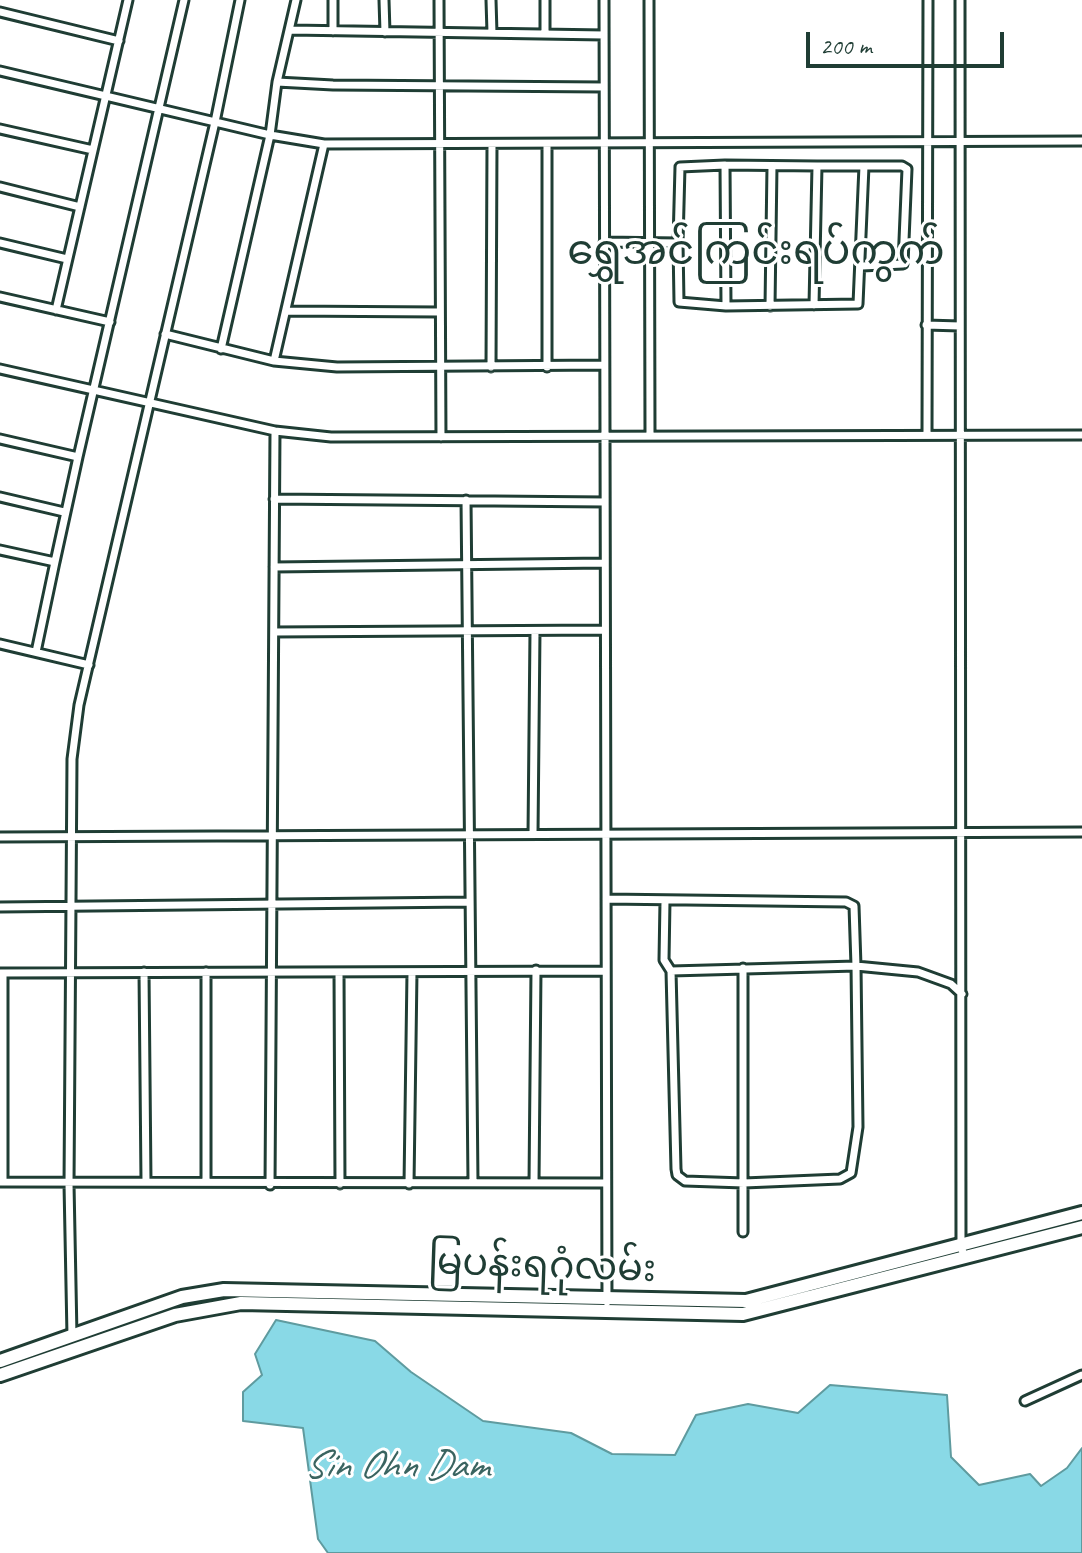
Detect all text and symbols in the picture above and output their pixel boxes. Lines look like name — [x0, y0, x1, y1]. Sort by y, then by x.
scale bar — [810, 16, 1008, 66]
text: 200 m — [820, 31, 872, 61]
district label: ရွှေအင်ကြင်းရပ်ကွက် — [567, 228, 945, 278]
street label: မြပန်းရဂုံလမ်း — [427, 1240, 657, 1294]
water label: Sin Ohn Dam — [304, 1443, 488, 1491]

